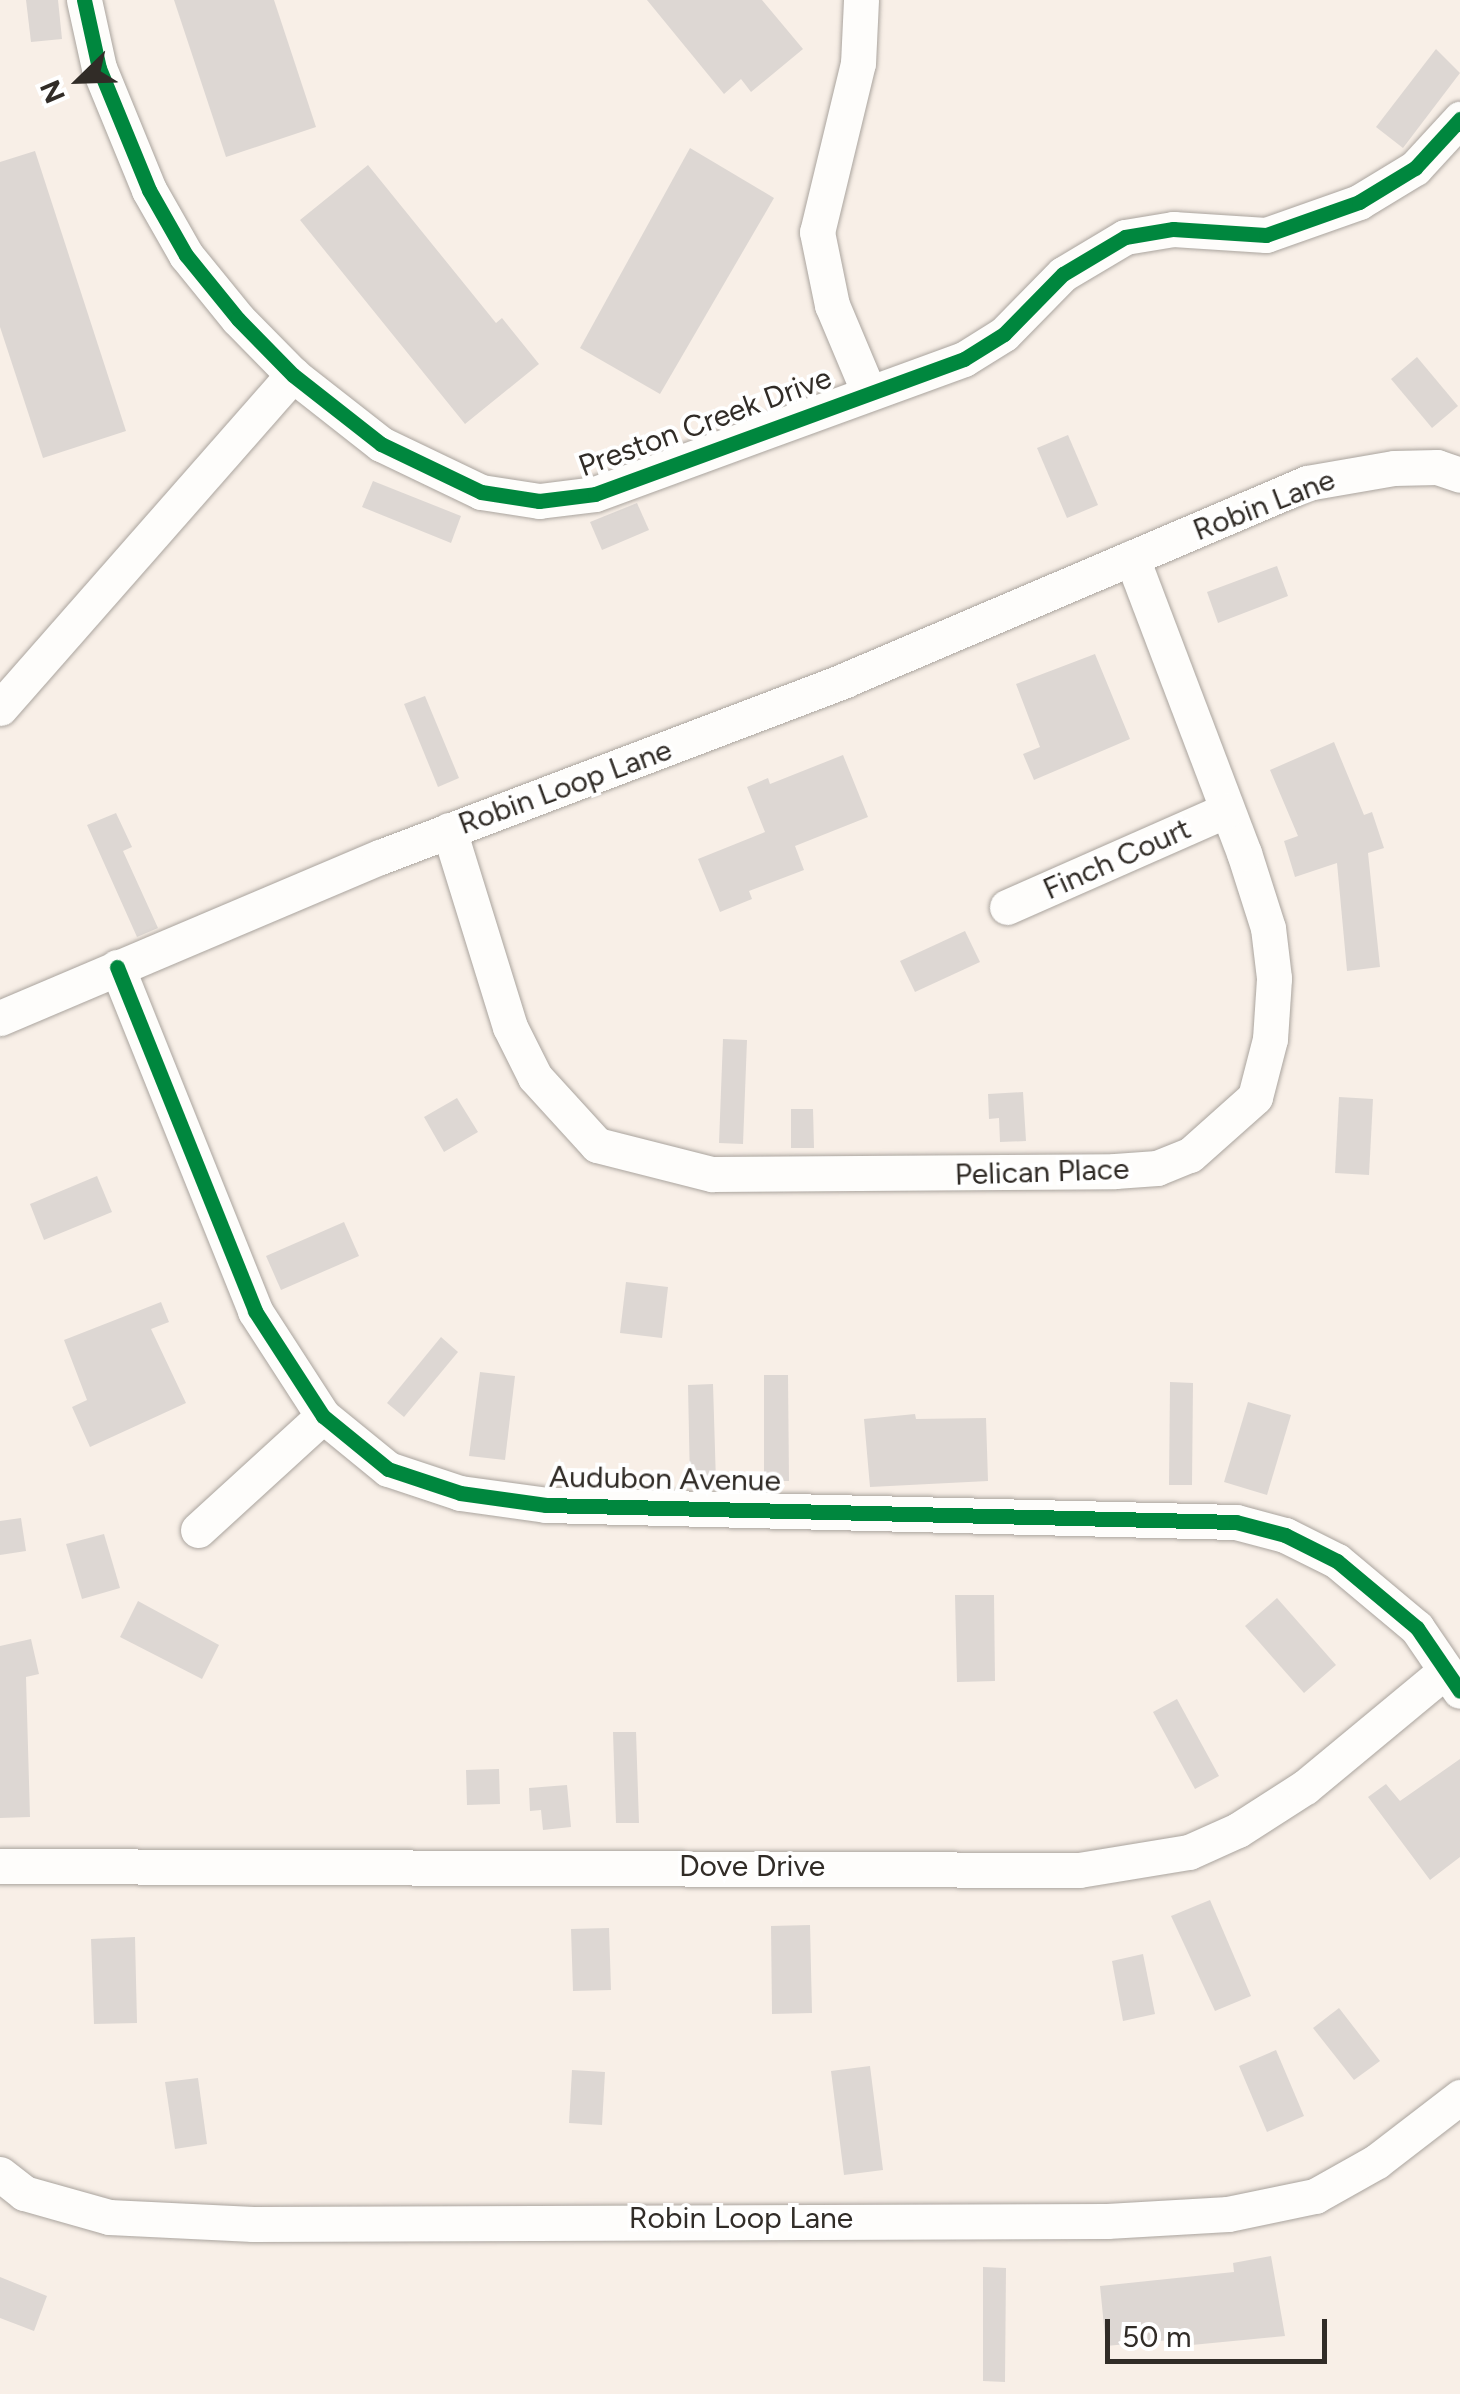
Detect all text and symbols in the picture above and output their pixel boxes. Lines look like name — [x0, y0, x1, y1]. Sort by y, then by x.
north arrow — [30, 30, 130, 130]
text: N — [33, 75, 72, 108]
street label: Preston Creek Drive — [574, 360, 836, 484]
street label: Robin Lane — [1188, 462, 1340, 548]
street label: Robin Loop Lane — [453, 732, 677, 842]
street label: Finch Court — [1038, 811, 1196, 907]
street label: Pelican Place — [954, 1151, 1130, 1193]
street label: Audubon Avenue — [549, 1459, 781, 1499]
street label: Dove Drive — [679, 1848, 825, 1884]
street label: Robin Loop Lane — [629, 2200, 853, 2236]
scale bar — [1110, 2299, 1332, 2361]
text: 50 m — [1122, 2318, 1191, 2355]

